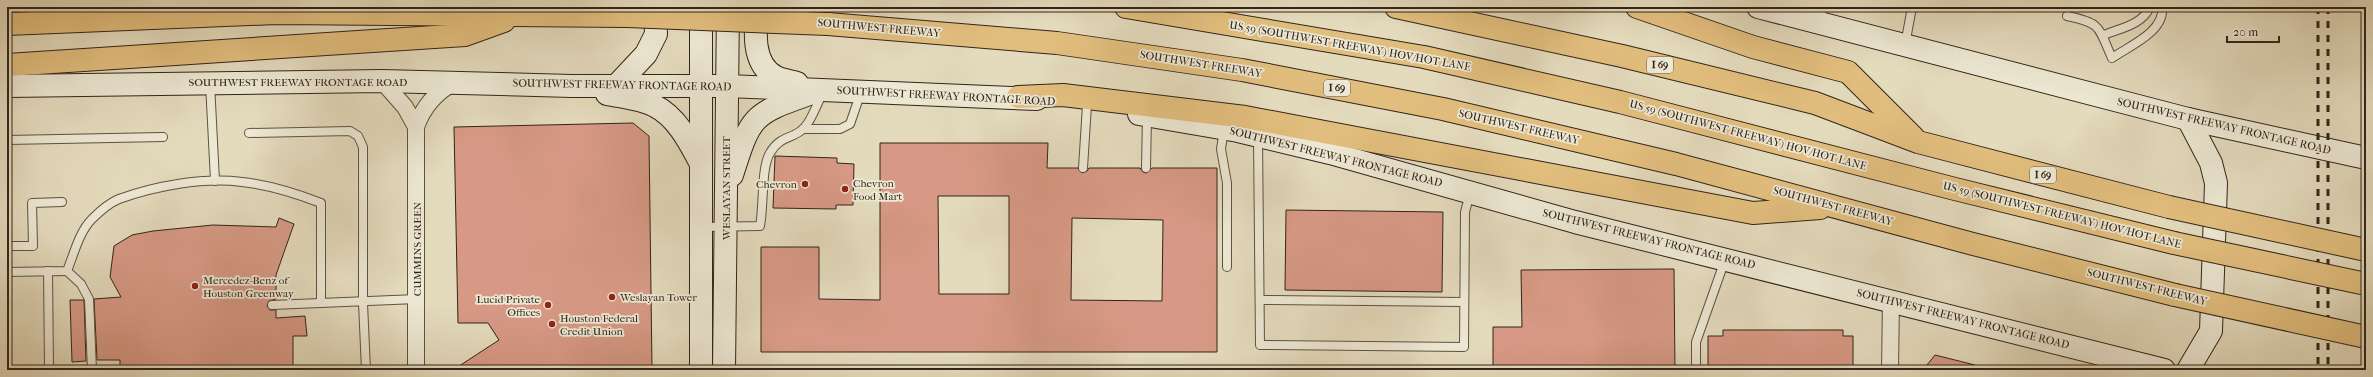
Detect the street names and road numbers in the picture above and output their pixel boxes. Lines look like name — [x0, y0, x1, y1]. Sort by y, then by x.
street label: SOUTHWEST FREEWAY — [817, 16, 942, 40]
street label: US 59 (SOUTHWEST FREEWAY) HOV/HOT LANE — [1228, 18, 1472, 74]
street label: SOUTHWEST FREEWAY — [1139, 48, 1263, 80]
road number: I 69 — [1647, 57, 1673, 73]
street label: SOUTHWEST FREEWAY FRONTAGE ROAD — [189, 76, 407, 89]
street label: SOUTHWEST FREEWAY FRONTAGE ROAD — [512, 77, 732, 93]
road number: I 69 — [1324, 80, 1350, 96]
street label: SOUTHWEST FREEWAY FRONTAGE ROAD — [836, 84, 1056, 108]
street label: SOUTHWEST FREEWAY FRONTAGE ROAD — [2116, 95, 2332, 157]
street label: US 59 (SOUTHWEST FREEWAY) HOV/HOT LANE — [1628, 97, 1868, 173]
street label: SOUTHWEST FREEWAY — [1457, 107, 1581, 147]
street label: SOUTHWEST FREEWAY FRONTAGE ROAD — [1228, 124, 1444, 190]
street label: WESLAYAN STREET — [720, 136, 733, 241]
road number: I 69 — [2030, 167, 2056, 183]
street label: US 59 (SOUTHWEST FREEWAY) HOV/HOT LANE — [1942, 179, 2183, 251]
street label: SOUTHWEST FREEWAY — [1772, 184, 1895, 228]
street label: CUMMINS GREEN — [411, 201, 424, 296]
street label: SOUTHWEST FREEWAY FRONTAGE ROAD — [1541, 206, 1757, 272]
street label: SOUTHWEST FREEWAY — [2086, 266, 2209, 308]
street label: SOUTHWEST FREEWAY FRONTAGE ROAD — [1855, 286, 2071, 352]

